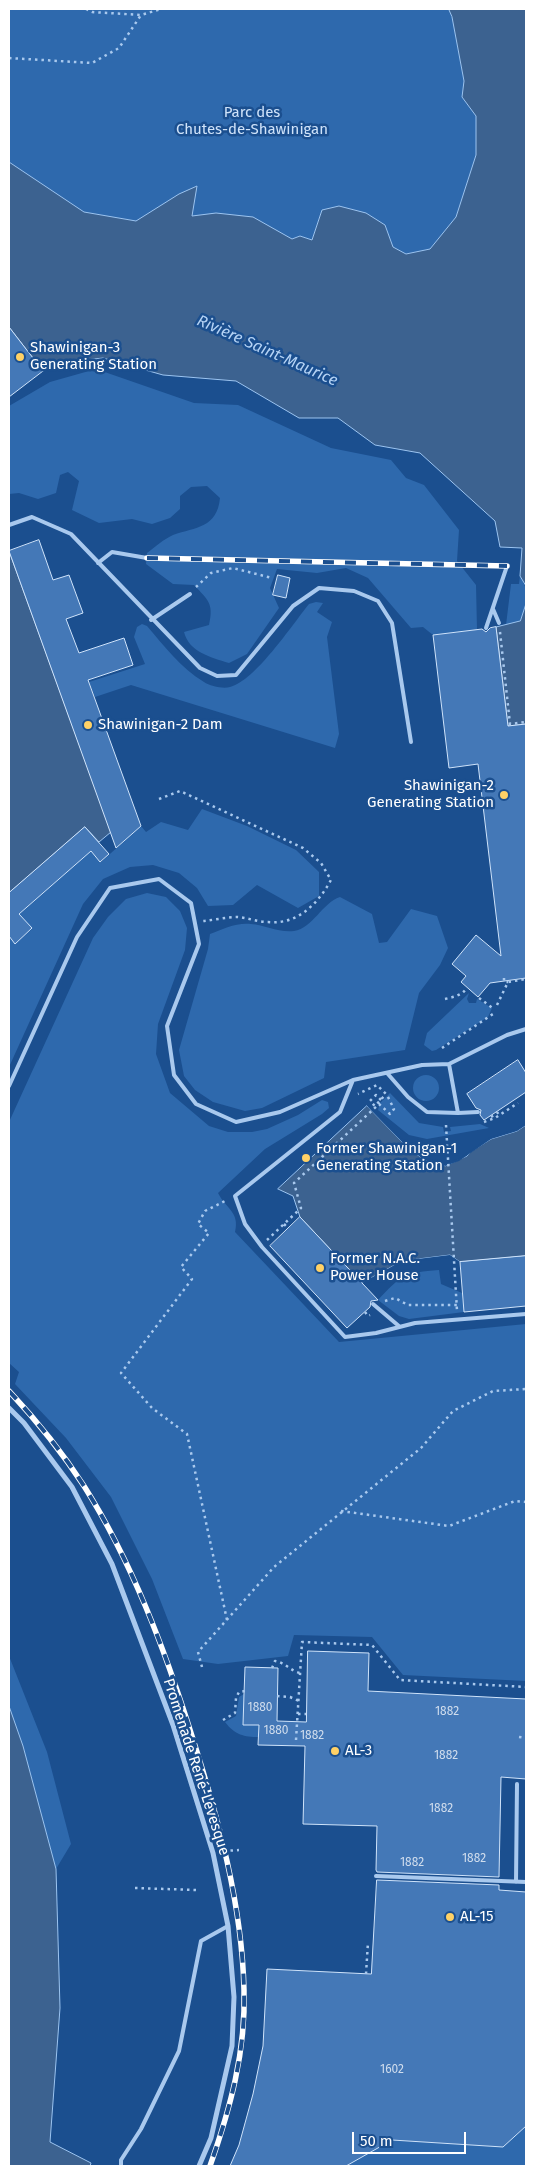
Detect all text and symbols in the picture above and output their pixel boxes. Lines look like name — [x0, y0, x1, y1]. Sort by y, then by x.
park label: Parc des Chutes-de-Shawinigan — [176, 104, 328, 139]
water label: Rivière Saint-Maurice — [194, 311, 340, 391]
place label: Shawinigan-3 Generating Station — [30, 339, 157, 374]
marker: Shawinigan-3 Generating Station — [14, 351, 26, 363]
place label: Shawinigan-2 Dam — [98, 716, 223, 734]
marker: Shawinigan-2 Dam — [82, 719, 94, 731]
place label: Shawinigan-2 Generating Station — [367, 777, 494, 812]
marker: Shawinigan-2 Generating Station — [498, 789, 510, 801]
place label: Former Shawinigan-1 Generating Station — [316, 1140, 457, 1175]
marker: Former Shawinigan-1 Generating Station — [300, 1152, 312, 1164]
place label: Former N.A.C. Power House — [330, 1250, 420, 1285]
marker: Former N.A.C. Power House — [314, 1262, 326, 1274]
street label: Promenade René-Lévesque — [159, 1676, 233, 1858]
house number: 1880 — [247, 1701, 273, 1715]
house number: 1882 — [435, 1705, 459, 1719]
house number: 1880 — [263, 1724, 289, 1738]
house number: 1882 — [300, 1729, 324, 1743]
place label: AL-3 — [345, 1742, 372, 1760]
marker: AL-3 — [329, 1745, 341, 1757]
house number: 1882 — [434, 1749, 458, 1763]
house number: 1882 — [429, 1802, 453, 1816]
house number: 1882 — [462, 1852, 486, 1866]
house number: 1882 — [400, 1856, 424, 1870]
place label: AL-15 — [460, 1908, 494, 1926]
marker: AL-15 — [444, 1911, 456, 1923]
house number: 1602 — [380, 2063, 404, 2077]
scale bar — [355, 2122, 469, 2154]
text: 50 m — [360, 2132, 393, 2150]

